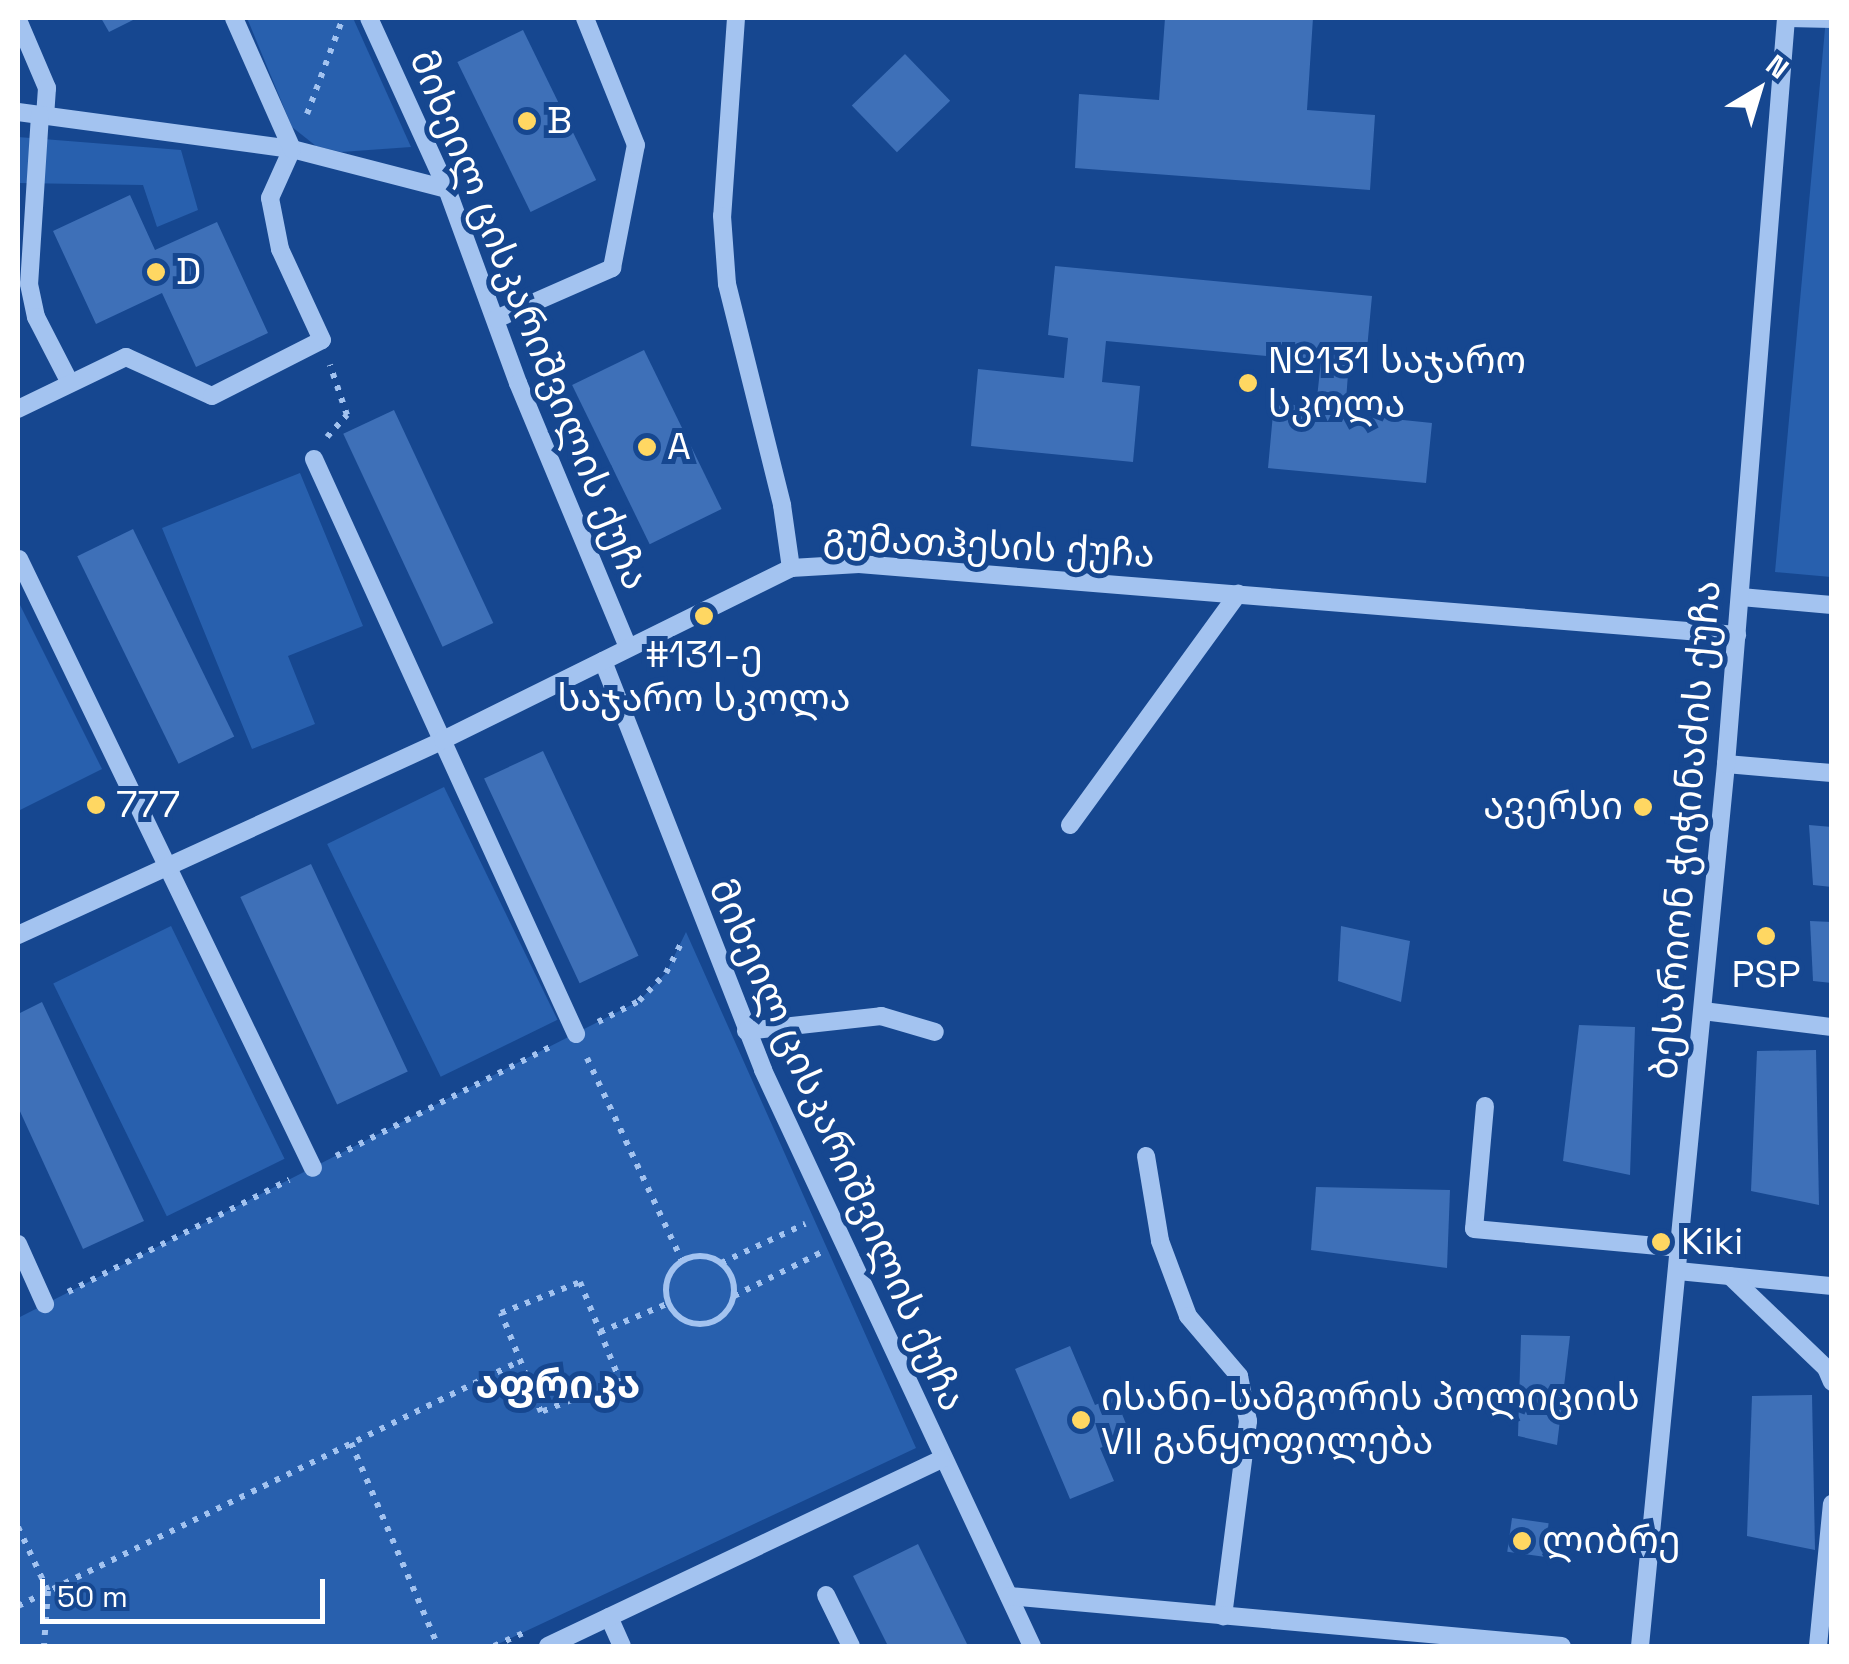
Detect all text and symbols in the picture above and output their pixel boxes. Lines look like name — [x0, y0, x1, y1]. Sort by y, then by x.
north arrow — [1709, 40, 1809, 140]
street label: მიხეილ ცისკარიშვილის ქუჩა — [400, 44, 658, 596]
text: N — [1759, 46, 1796, 86]
place label: B — [547, 98, 572, 144]
marker: B — [516, 110, 538, 132]
place label: D — [176, 249, 201, 295]
marker: D — [145, 261, 167, 283]
place label: №131 საჯარო სკოლა — [1268, 338, 1526, 428]
marker: №131 საჯარო სკოლა — [1237, 372, 1259, 394]
place label: A — [667, 424, 691, 470]
marker: A — [636, 436, 658, 458]
street label: გუმათჰესის ქუჩა — [822, 515, 1156, 577]
street label: ბესარიონ ჭიჭინაძის ქუჩა — [1641, 579, 1731, 1081]
marker: #131-ე საჯარო სკოლა — [693, 605, 715, 627]
place label: #131-ე საჯარო სკოლა — [557, 632, 851, 722]
place label: 777 — [116, 782, 180, 828]
place label: ავერსი — [1483, 784, 1623, 830]
marker: 777 — [85, 794, 107, 816]
marker: ავერსი — [1632, 796, 1654, 818]
street label: მიხეილ ცისკარიშვილის ქუჩა — [699, 872, 975, 1418]
marker: PSP — [1755, 925, 1777, 947]
place label: PSP — [1732, 952, 1800, 998]
place label: Kiki — [1681, 1219, 1743, 1265]
marker: Kiki — [1650, 1231, 1672, 1253]
district label: აფრიკა — [476, 1361, 640, 1409]
place label: ისანი-სამგორის პოლიციის VII განყოფილება — [1101, 1375, 1640, 1465]
marker: ისანი-სამგორის პოლიციის VII განყოფილება — [1070, 1409, 1092, 1431]
place label: ლიბრე — [1542, 1518, 1681, 1564]
marker: ლიბრე — [1511, 1530, 1533, 1552]
scale bar — [45, 1559, 330, 1621]
text: 50 m — [57, 1577, 128, 1616]

